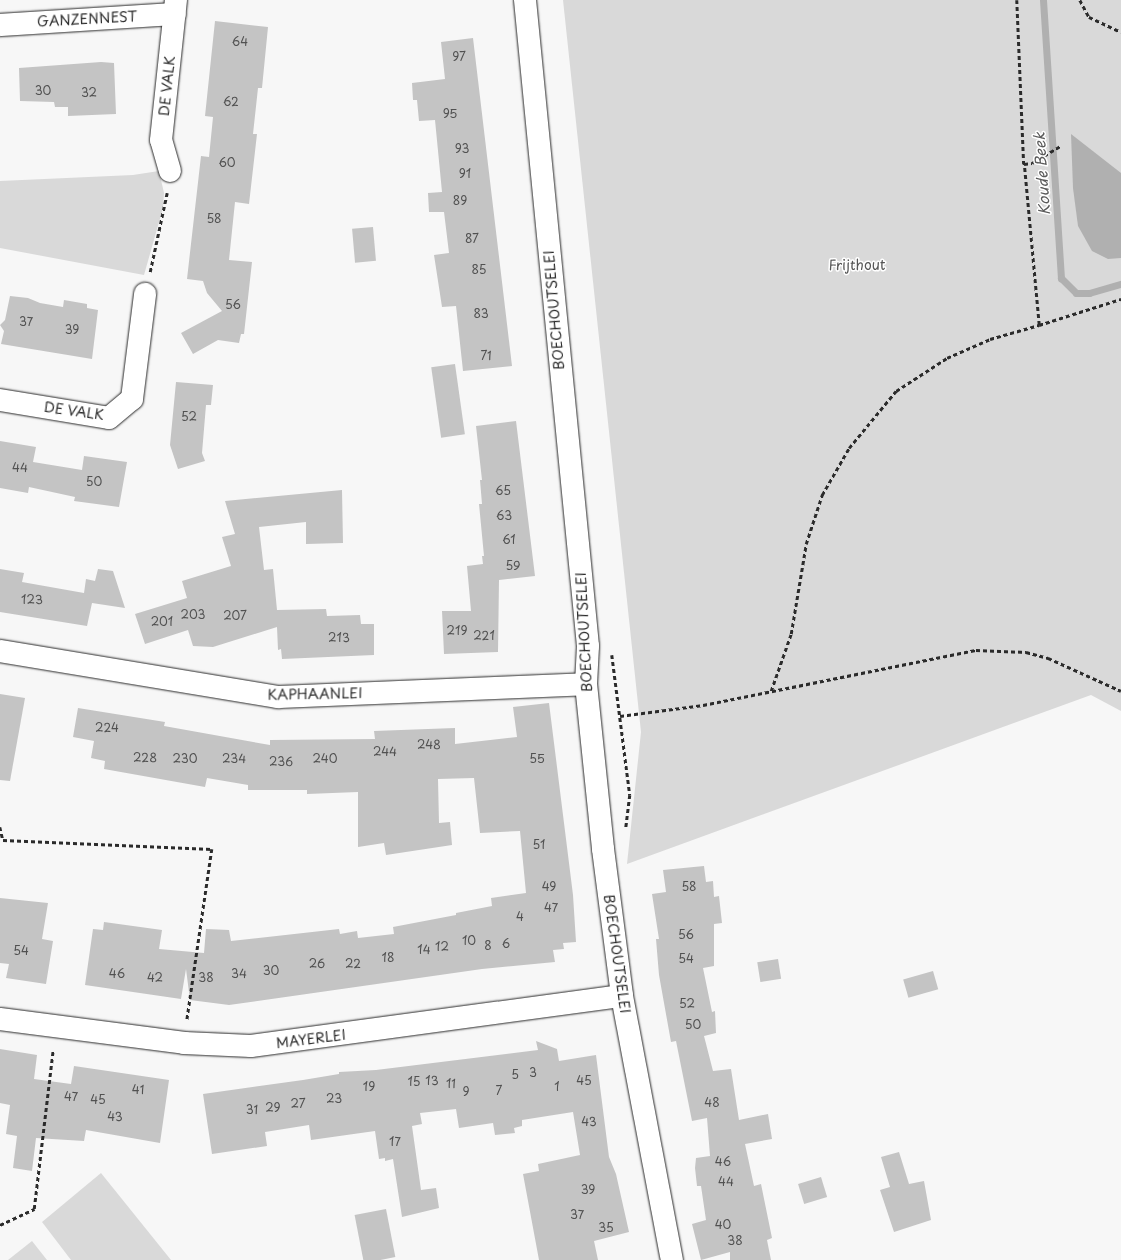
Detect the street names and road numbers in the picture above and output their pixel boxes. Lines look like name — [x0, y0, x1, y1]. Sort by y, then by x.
street label: GANZENNEST — [36, 8, 138, 30]
street label: DE VALK — [155, 55, 179, 117]
street label: BOECHOUTSELEI — [540, 249, 568, 371]
street label: DE VALK — [42, 398, 106, 424]
street label: BOECHOUTSELEI — [572, 572, 596, 692]
street label: KAPHAANLEI — [267, 685, 363, 703]
street label: BOECHOUTSELEI — [600, 893, 634, 1015]
street label: MAYERLEI — [275, 1026, 347, 1052]

